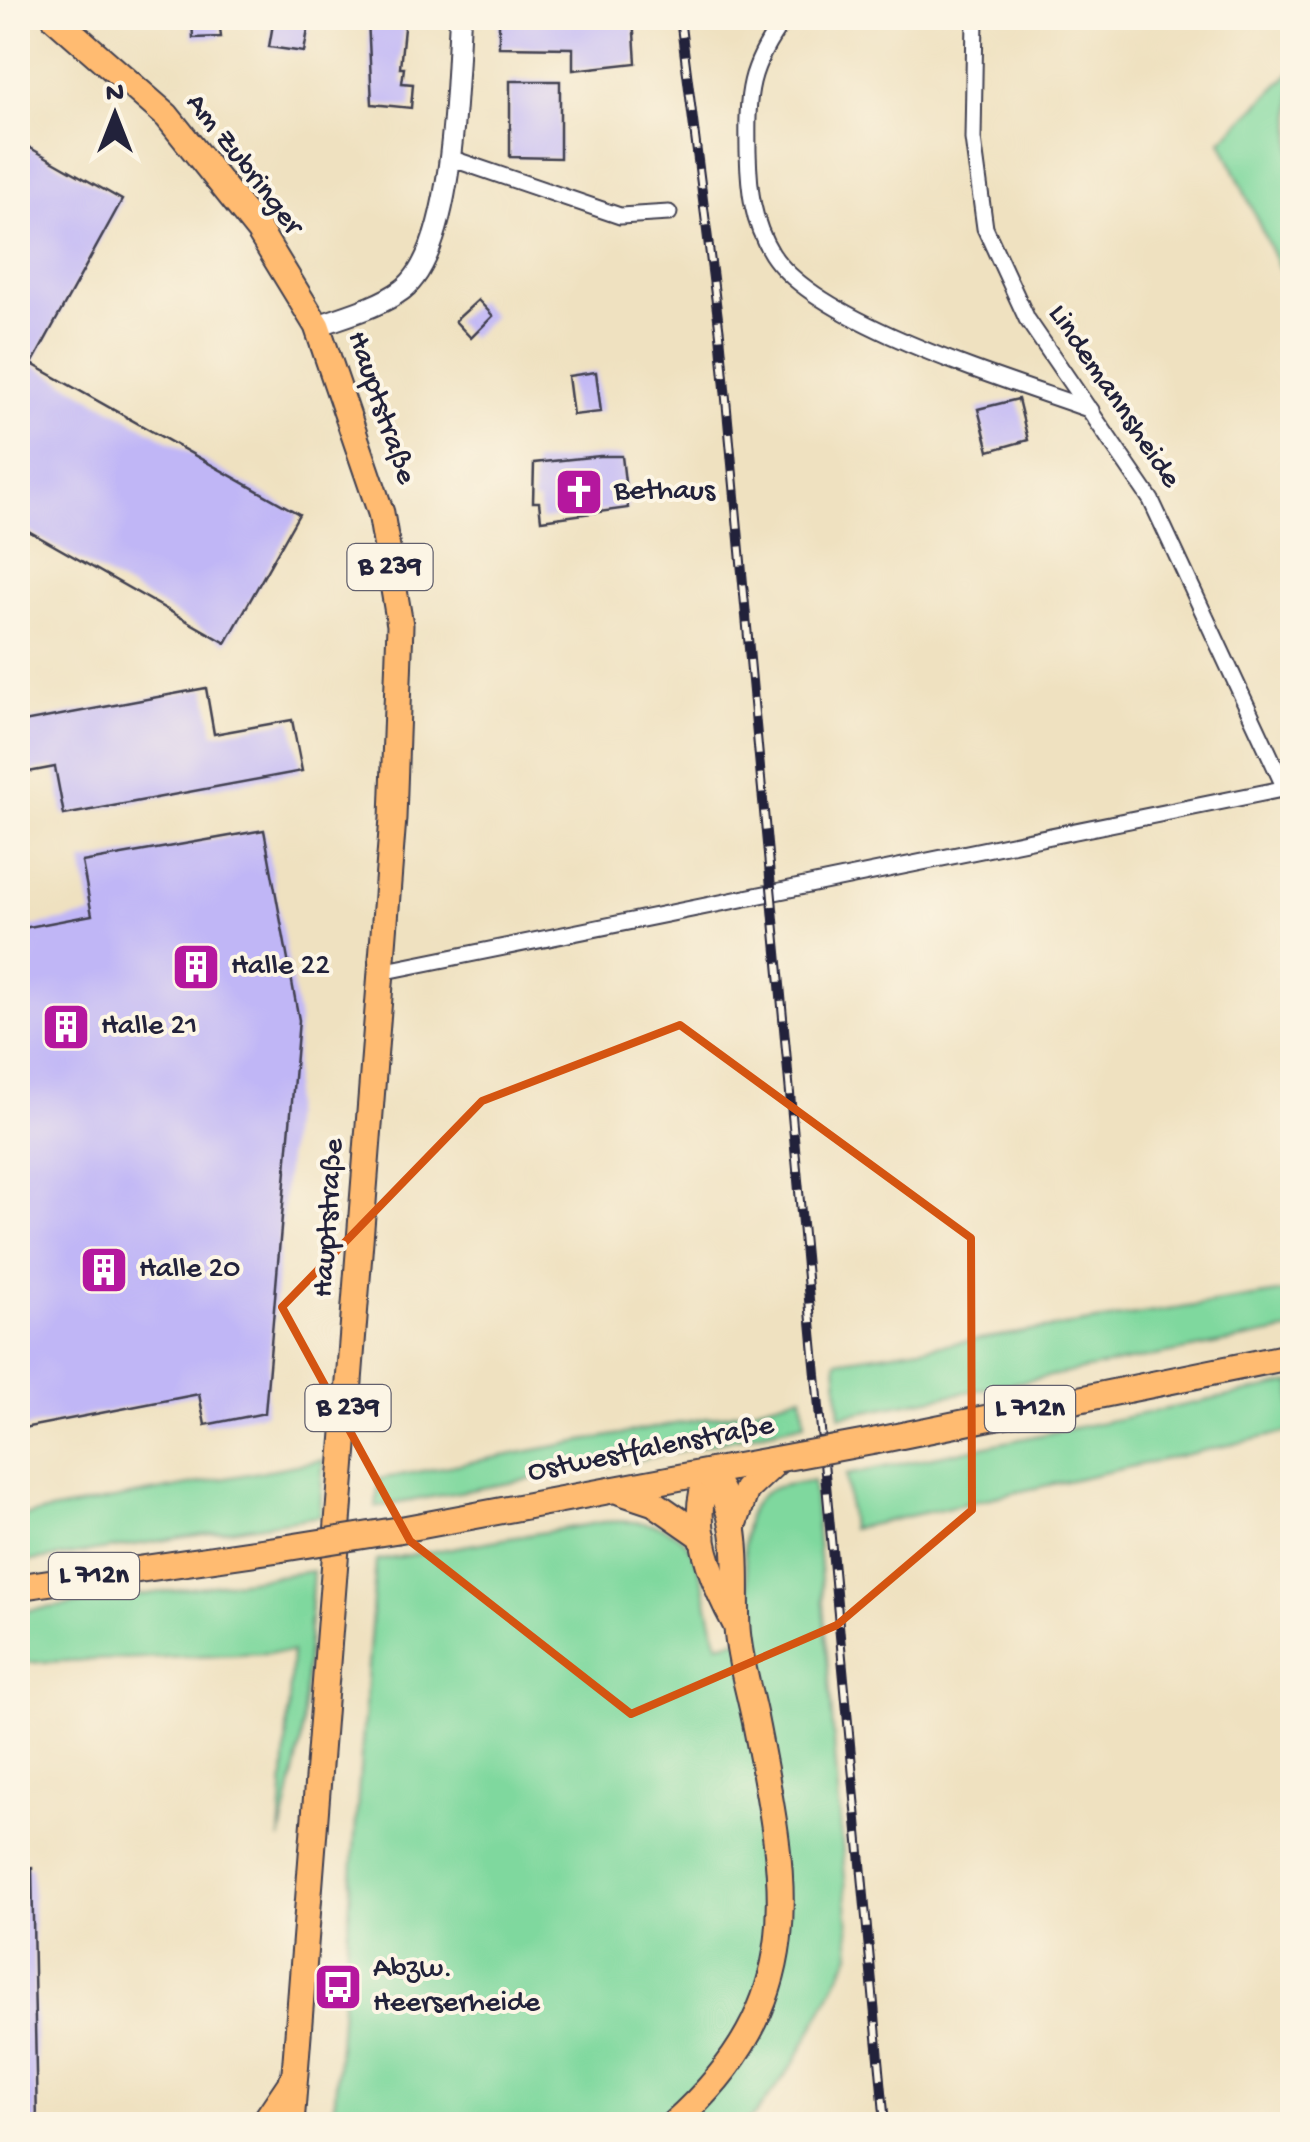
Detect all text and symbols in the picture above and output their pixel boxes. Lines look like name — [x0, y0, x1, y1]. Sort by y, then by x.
north arrow — [65, 65, 165, 165]
text: N — [106, 78, 124, 111]
street label: Am Zubringer — [177, 87, 311, 245]
street label: Lindemannsheide — [1039, 299, 1187, 496]
street label: Hauptstraße — [338, 327, 423, 489]
church icon: Bethaus — [553, 466, 605, 518]
place label: Bethaus — [613, 475, 716, 510]
road number: B 239 — [348, 544, 432, 590]
building icon: Halle 22 — [170, 941, 222, 993]
place label: Halle 22 — [231, 950, 330, 985]
building icon: Halle 21 — [40, 1001, 92, 1053]
place label: Halle 21 — [101, 1010, 197, 1045]
street label: Hauptstraße — [307, 1137, 353, 1299]
building icon: Halle 20 — [78, 1244, 130, 1296]
place label: Halle 20 — [139, 1253, 240, 1288]
road number: B 239 — [306, 1385, 390, 1431]
road number: L 712n — [985, 1386, 1075, 1432]
street label: Ostwestfalenstraße — [525, 1409, 777, 1491]
road number: L 712n — [49, 1553, 139, 1599]
place label: Abzw. Heerserheide — [373, 1953, 541, 2022]
bus stop icon: Abzw. Heerserheide — [312, 1961, 364, 2013]

